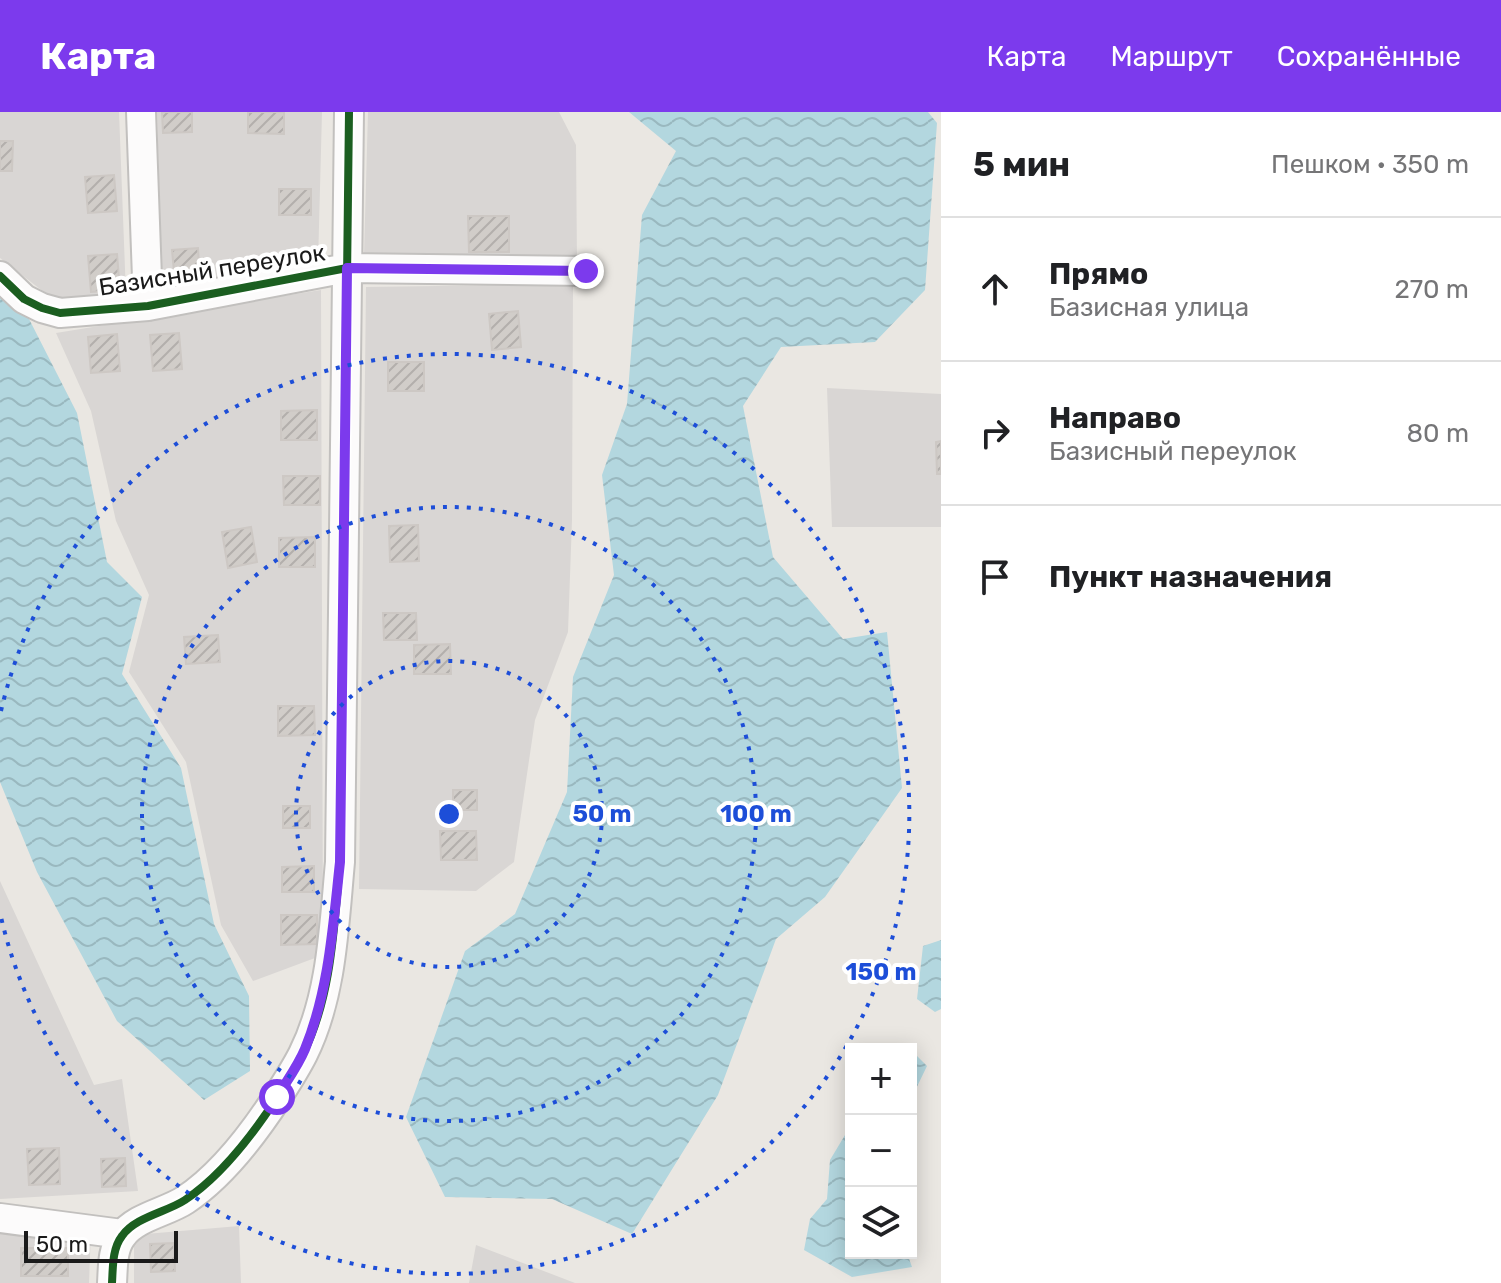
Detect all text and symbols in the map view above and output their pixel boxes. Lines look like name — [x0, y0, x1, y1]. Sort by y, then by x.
text: Карта — [40, 33, 156, 79]
text: Карта — [987, 40, 1066, 73]
text: Маршрут — [1110, 40, 1233, 73]
text: Сохранённые — [1277, 40, 1461, 73]
text: 5 мин — [973, 144, 1070, 185]
text: Пешком · 350 m — [1271, 149, 1469, 180]
street label: Базисный переулок — [97, 238, 327, 302]
route end — [568, 253, 604, 289]
text: Прямо — [1049, 256, 1148, 292]
icon: ahead — [973, 267, 1017, 311]
text: 270 m — [1394, 274, 1469, 305]
text: Базисная улица — [1049, 292, 1249, 323]
text: Направо — [1049, 400, 1181, 436]
icon: right — [973, 411, 1017, 455]
text: 80 m — [1406, 418, 1469, 449]
text: Базисный переулок — [1049, 436, 1297, 467]
icon: arrive — [973, 555, 1017, 599]
text: Пункт назначения — [1049, 559, 1332, 595]
centre of rings — [435, 800, 463, 828]
text: 50 m — [573, 800, 631, 828]
text: 100 m — [720, 800, 792, 828]
text: 150 m — [846, 958, 916, 986]
map controls — [845, 1043, 917, 1259]
button: + — [845, 1043, 917, 1115]
route start — [259, 1079, 295, 1115]
button: − — [845, 1115, 917, 1187]
button: layers — [845, 1187, 917, 1259]
scale bar — [24, 1227, 178, 1263]
text: 50 m — [36, 1231, 88, 1258]

